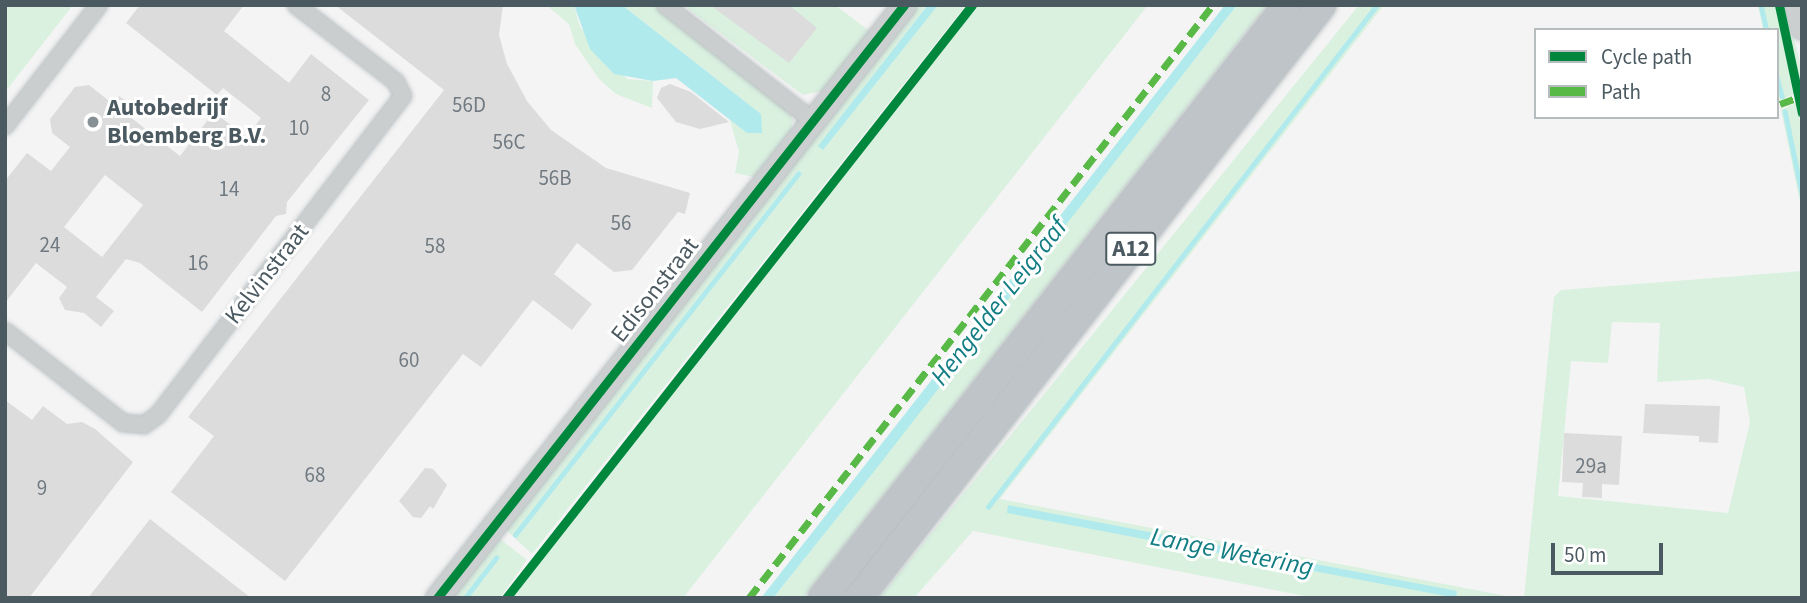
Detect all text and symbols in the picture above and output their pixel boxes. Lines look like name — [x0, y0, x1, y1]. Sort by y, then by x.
legend — [1534, 28, 1779, 119]
text: Cycle path — [1601, 42, 1692, 72]
text: Path — [1601, 77, 1641, 107]
house number: 8 — [321, 81, 331, 107]
house number: 56D — [452, 92, 486, 118]
place label: Autobedrijf Bloemberg B.V. — [107, 94, 266, 150]
marker: Autobedrijf Bloemberg B.V. — [85, 114, 101, 130]
house number: 10 — [289, 115, 309, 141]
house number: 56C — [493, 129, 525, 155]
house number: 56B — [538, 165, 572, 191]
house number: 14 — [219, 176, 239, 202]
house number: 56 — [611, 210, 631, 236]
water label: Hengelder Leigraaf — [924, 212, 1074, 392]
street label: Kelvinstraat — [219, 218, 315, 330]
road number: A12 — [1105, 230, 1157, 268]
house number: 24 — [40, 232, 60, 258]
street label: Edisonstraat — [605, 232, 705, 348]
house number: 58 — [425, 233, 445, 259]
house number: 16 — [188, 250, 208, 276]
house number: 60 — [399, 347, 419, 373]
house number: 29a — [1575, 453, 1607, 479]
house number: 68 — [305, 462, 325, 488]
house number: 9 — [37, 475, 47, 501]
water label: Lange Wetering — [1148, 521, 1316, 583]
scale bar — [1555, 530, 1667, 574]
text: 50 m — [1564, 540, 1606, 570]

